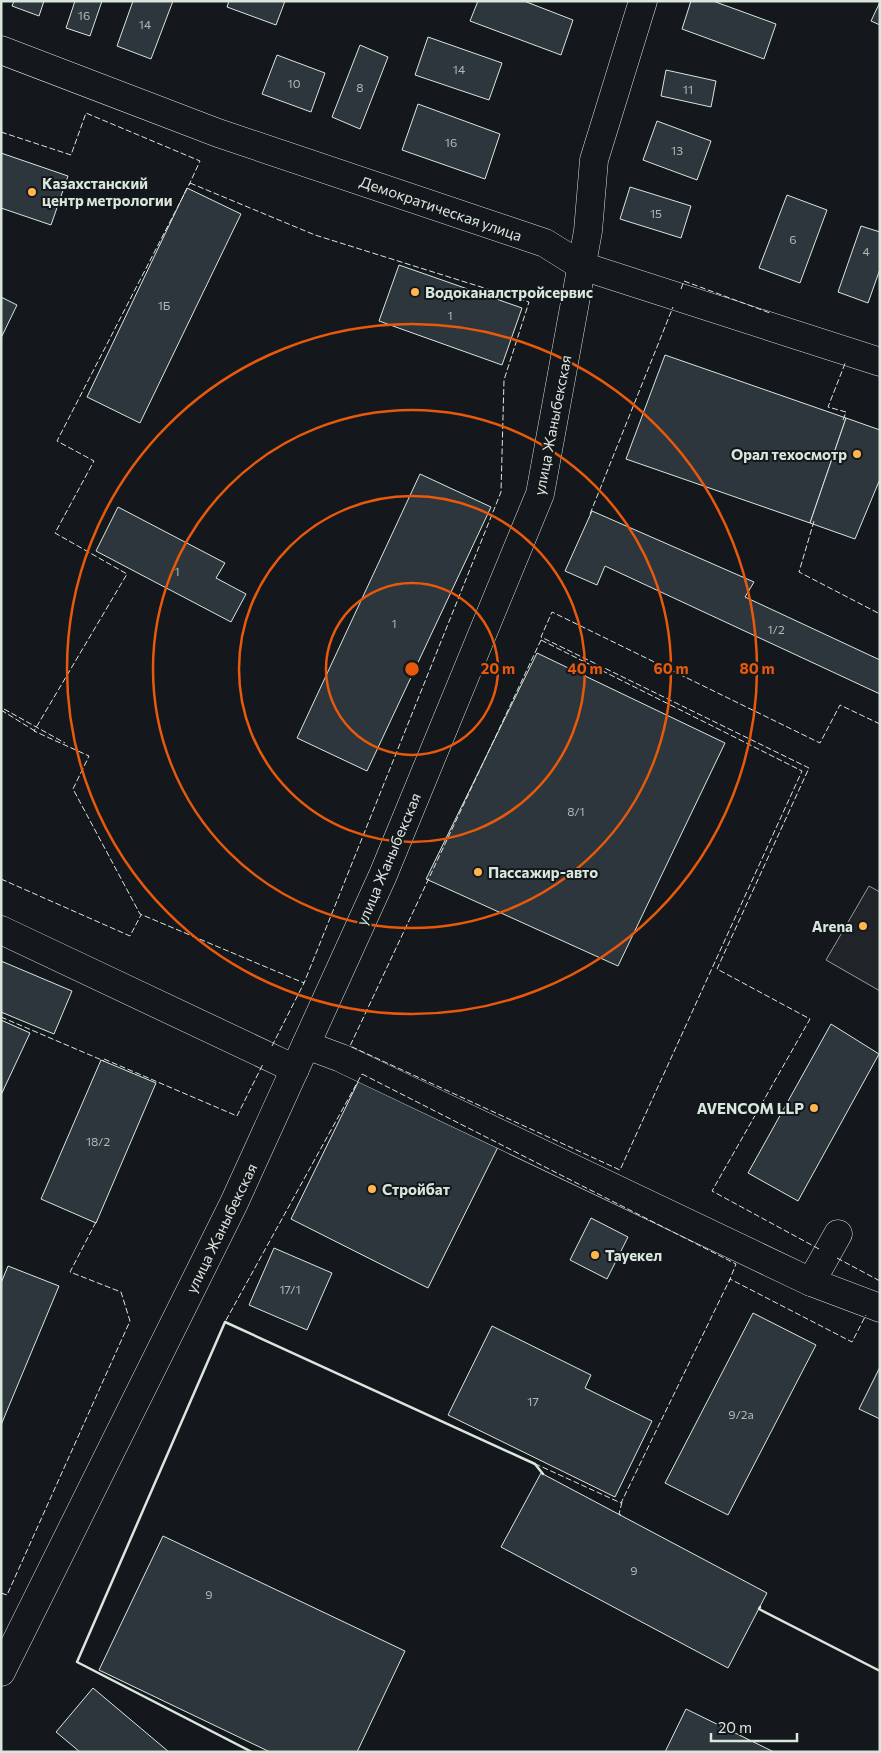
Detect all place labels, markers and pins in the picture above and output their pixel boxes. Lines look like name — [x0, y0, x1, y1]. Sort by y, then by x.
place label: Казахстанский центр метрологии — [42, 174, 172, 209]
marker: Казахстанский центр метрологии — [26, 186, 38, 198]
place label: Водоканалстройсервис — [425, 283, 593, 301]
marker: Водоканалстройсервис — [409, 286, 421, 298]
place label: Орал техосмотр — [731, 445, 847, 463]
marker: Орал техосмотр — [851, 448, 863, 460]
centre of rings — [403, 660, 421, 678]
place label: Пассажир-авто — [488, 863, 598, 881]
marker: Пассажир-авто — [472, 866, 484, 878]
place label: Arena — [812, 917, 853, 935]
marker: Arena — [857, 920, 869, 932]
place label: AVENCOM LLP — [697, 1099, 804, 1117]
marker: AVENCOM LLP — [808, 1102, 820, 1114]
place label: Стройбат — [382, 1180, 450, 1198]
marker: Стройбат — [366, 1183, 378, 1195]
place label: Тауекел — [605, 1246, 662, 1264]
marker: Тауекел — [589, 1249, 601, 1261]

